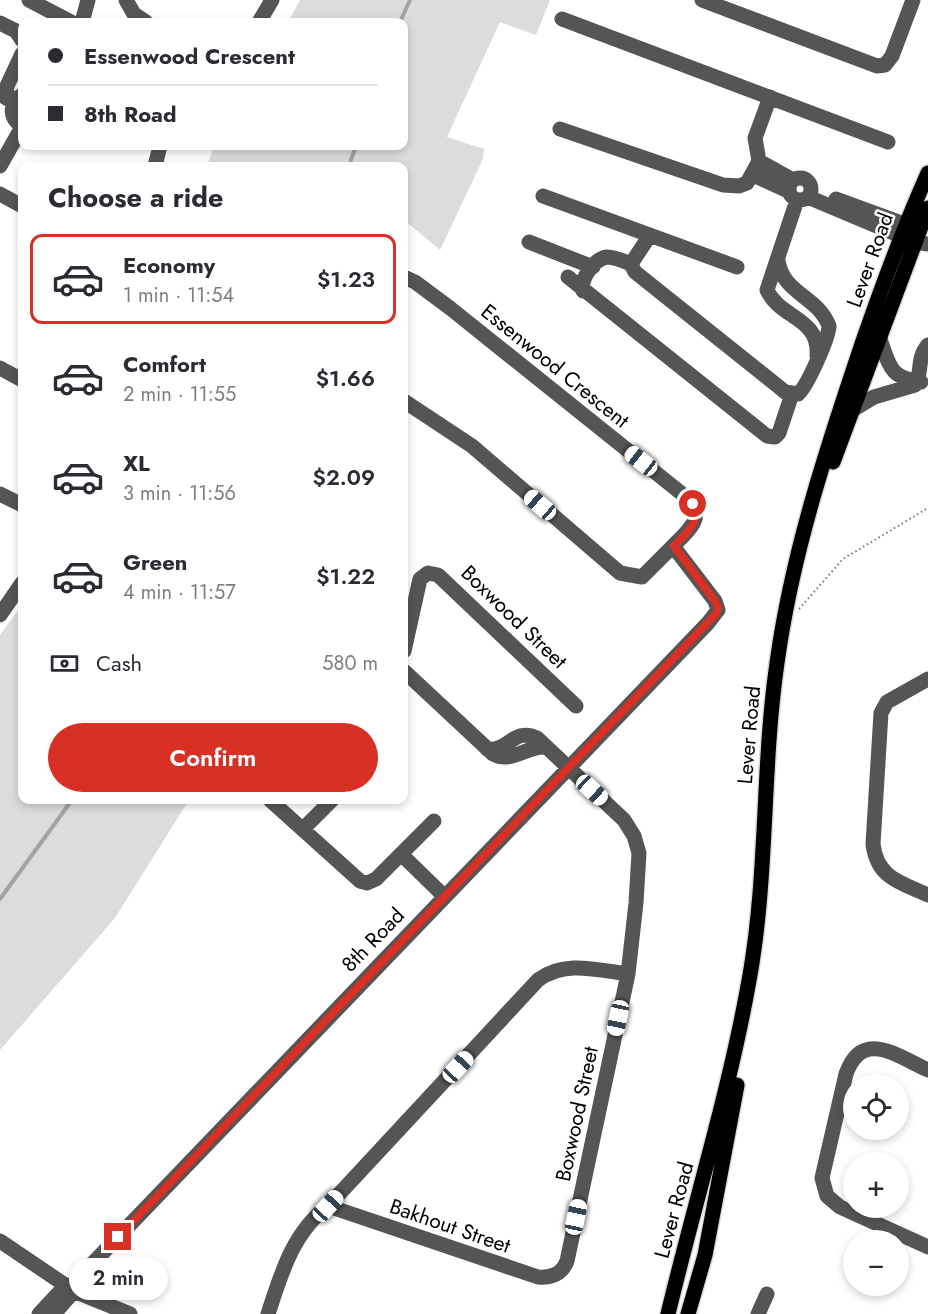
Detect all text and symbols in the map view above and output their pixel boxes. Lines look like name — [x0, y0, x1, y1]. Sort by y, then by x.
text: Essenwood Crescent — [84, 40, 295, 72]
text: 8th Road — [84, 98, 177, 130]
text: Choose a ride — [48, 178, 223, 217]
street label: Lever Road — [839, 209, 901, 311]
text: Economy — [123, 249, 215, 281]
icon: car — [51, 252, 105, 306]
text: $1.23 — [317, 263, 375, 295]
text: 1 min · 11:54 — [123, 281, 234, 310]
street label: Essenwood Crescent — [475, 297, 635, 435]
text: Comfort — [123, 348, 206, 380]
icon: car — [51, 351, 105, 405]
text: $1.66 — [316, 362, 375, 394]
text: 2 min · 11:55 — [123, 380, 236, 409]
car — [621, 443, 661, 479]
text: XL — [123, 447, 150, 479]
icon: car — [51, 450, 105, 504]
text: $2.09 — [313, 461, 375, 493]
text: 3 min · 11:56 — [123, 479, 236, 508]
car — [521, 486, 559, 524]
route start — [679, 490, 706, 517]
text: Green — [123, 546, 187, 578]
icon: car — [51, 549, 105, 603]
street label: Boxwood Street — [454, 559, 574, 675]
text: $1.22 — [316, 560, 375, 592]
text: 4 min · 11:57 — [123, 578, 236, 607]
icon: cash — [48, 647, 81, 680]
text: Cash — [96, 647, 142, 679]
text: 580 m — [322, 649, 378, 678]
street label: Lever Road — [730, 685, 768, 785]
button: Confirm — [48, 723, 378, 792]
car — [573, 771, 611, 809]
street label: 8th Road — [335, 901, 411, 979]
car — [605, 999, 631, 1037]
street label: Boxwood Street — [548, 1044, 606, 1184]
car — [439, 1048, 477, 1086]
map controls — [843, 1074, 909, 1296]
button: locate — [843, 1074, 909, 1140]
button: + — [843, 1152, 909, 1218]
street label: Lever Road — [647, 1159, 701, 1261]
car — [309, 1187, 347, 1225]
street label: Bakhout Street — [386, 1191, 514, 1261]
car — [563, 1198, 589, 1236]
route end — [104, 1223, 131, 1250]
button: − — [843, 1230, 909, 1296]
callout: 2 min — [68, 1258, 168, 1300]
text: 2 min — [93, 1264, 144, 1293]

